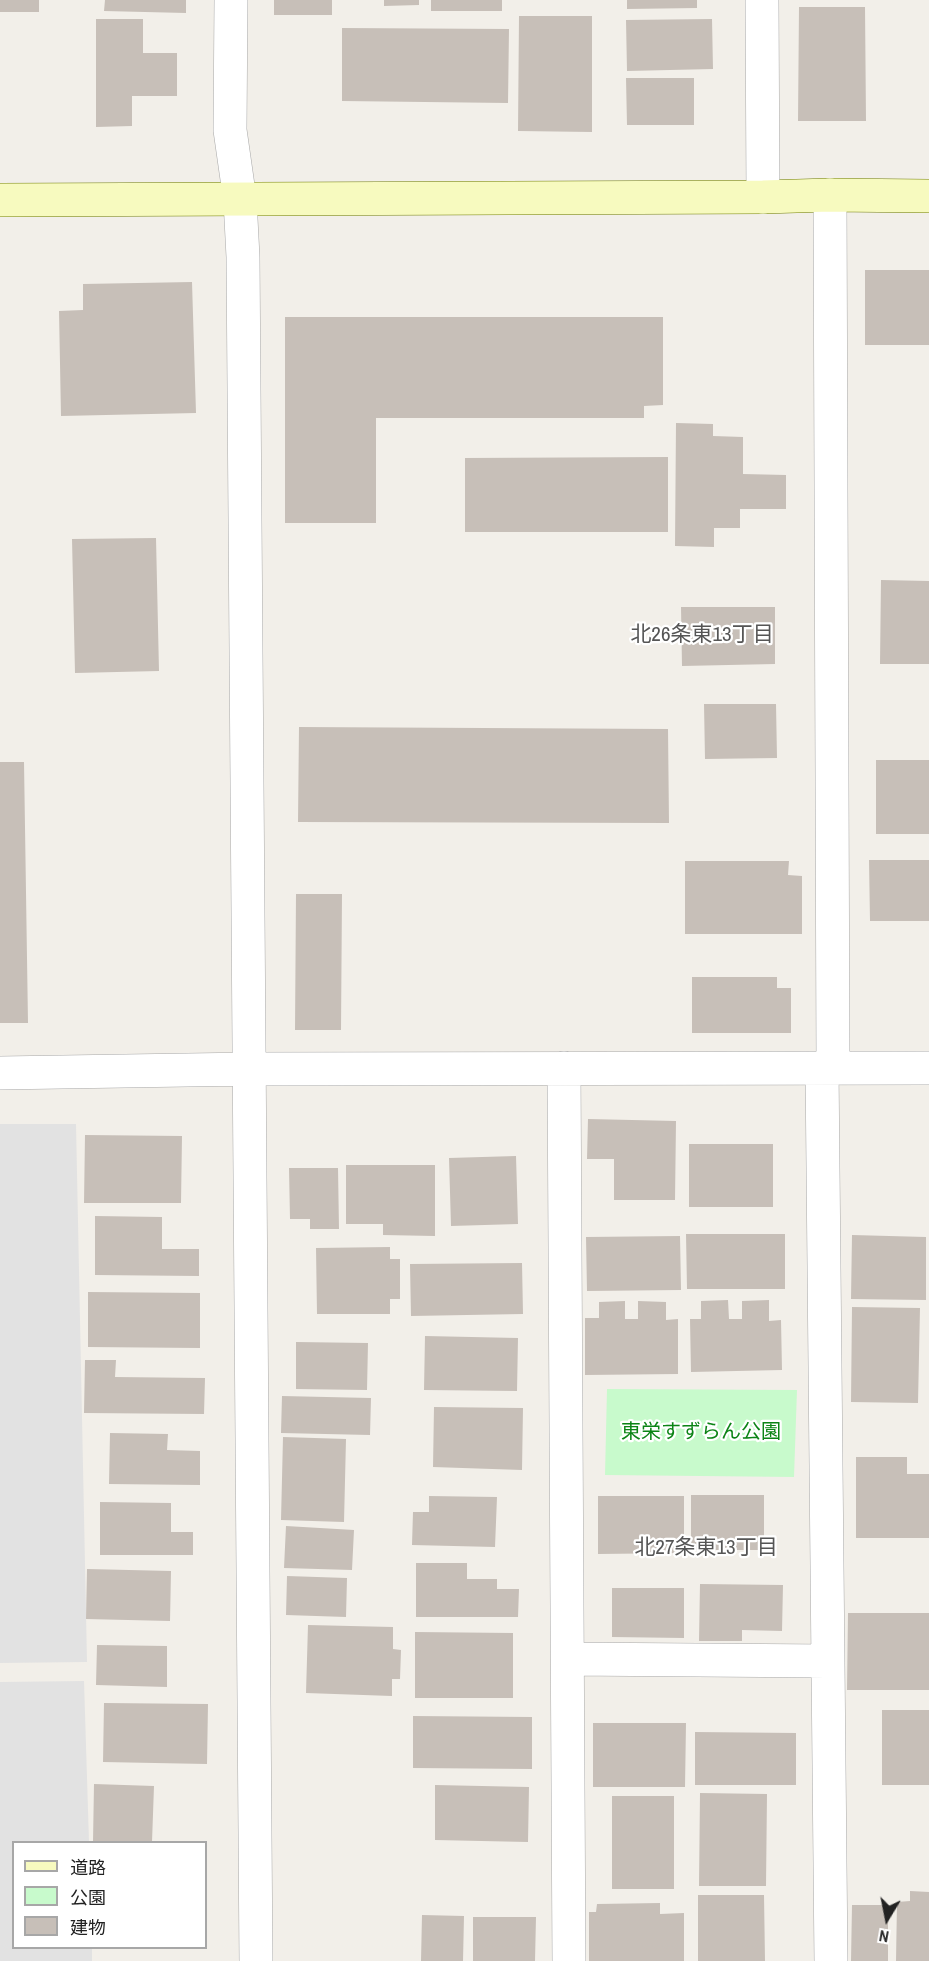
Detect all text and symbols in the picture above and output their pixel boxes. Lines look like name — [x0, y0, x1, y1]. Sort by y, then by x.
district label: 北26条東13丁目 — [630, 622, 774, 648]
park label: 東栄すずらん公園 — [621, 1421, 781, 1445]
district label: 北27条東13丁目 — [634, 1535, 778, 1561]
legend — [12, 1841, 207, 1949]
text: 道路 — [70, 1855, 106, 1880]
text: 公園 — [70, 1885, 106, 1910]
north arrow — [857, 1889, 917, 1949]
text: 建物 — [70, 1915, 106, 1940]
text: N — [877, 1925, 890, 1948]

